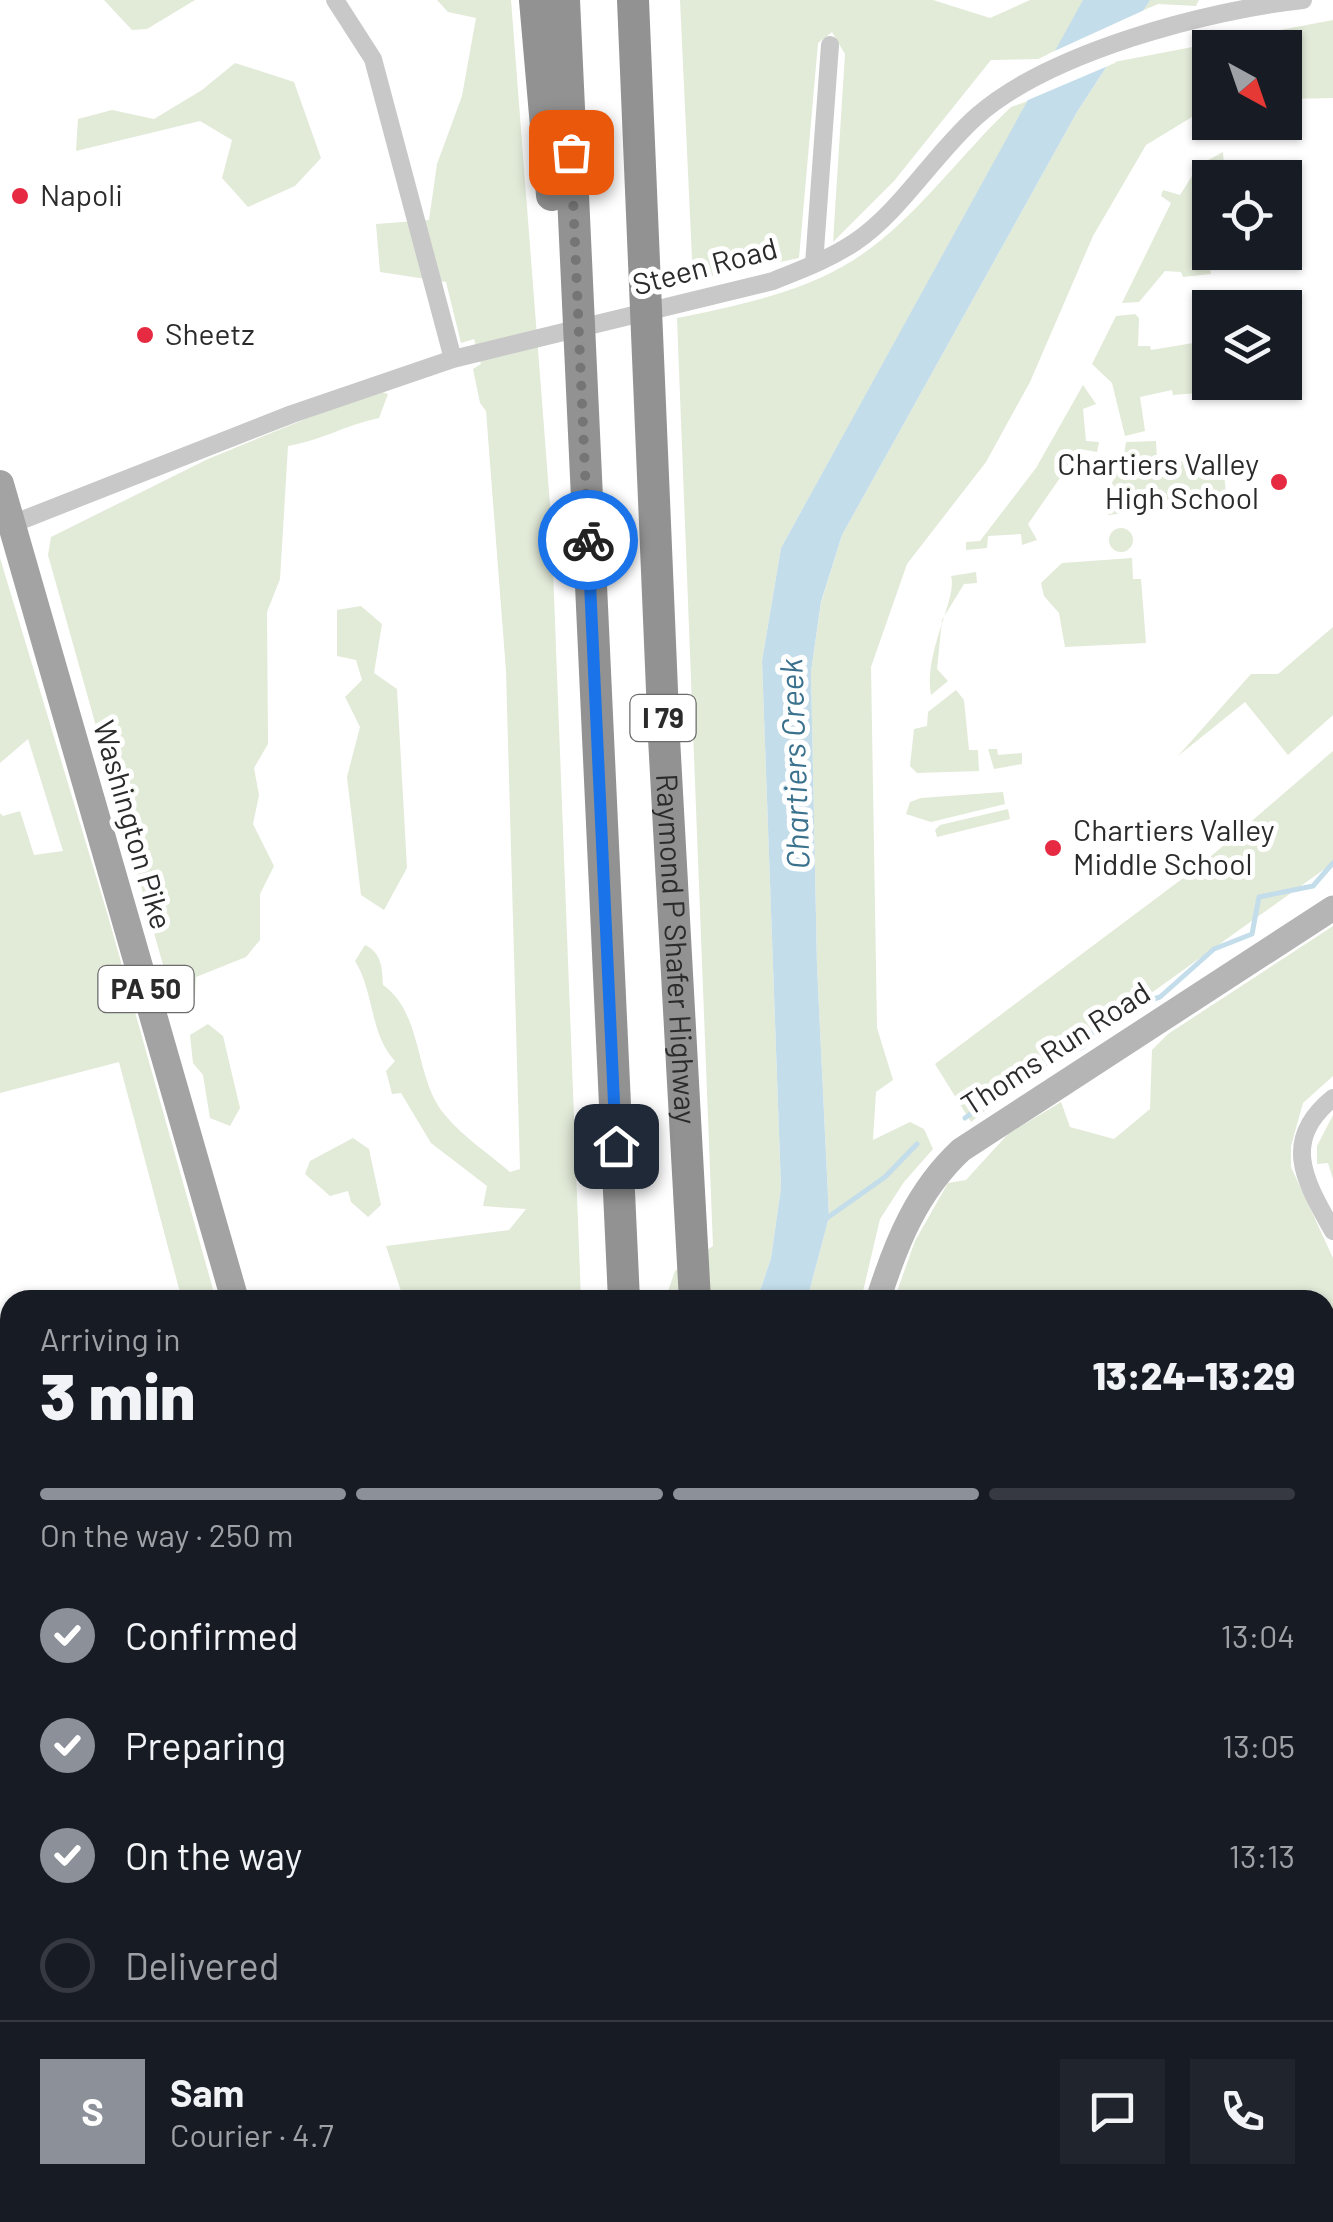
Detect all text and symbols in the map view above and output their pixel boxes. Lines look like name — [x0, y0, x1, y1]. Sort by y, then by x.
north arrow — [1192, 30, 1302, 140]
map controls — [1192, 30, 1302, 400]
pin — [529, 110, 614, 195]
icon: bag — [544, 125, 599, 180]
button: locate — [1192, 160, 1302, 270]
place label: Napoli — [40, 176, 123, 212]
marker: Napoli — [9, 185, 31, 207]
street label: Steen Road — [628, 228, 781, 302]
button: layers — [1192, 290, 1302, 400]
place label: Sheetz — [165, 315, 255, 351]
marker: Sheetz — [134, 324, 156, 346]
place label: Chartiers Valley High School — [1057, 445, 1259, 515]
marker: Chartiers Valley High School — [1268, 471, 1290, 493]
courier — [538, 490, 638, 590]
icon: bike — [561, 513, 616, 568]
water label: Chartiers Creek — [770, 658, 816, 870]
road number: I 79 — [630, 695, 696, 741]
street label: Washington Pike — [87, 716, 181, 933]
street label: Raymond P Shafer Highway — [650, 773, 705, 1125]
place label: Chartiers Valley Middle School — [1073, 811, 1275, 881]
marker: Chartiers Valley Middle School — [1042, 837, 1064, 859]
road number: PA 50 — [98, 966, 194, 1012]
street label: Thoms Run Road — [954, 973, 1156, 1122]
pin — [574, 1104, 659, 1189]
icon: home — [589, 1119, 644, 1174]
text: Arriving in — [40, 1319, 180, 1357]
text: 13:24–13:29 — [1092, 1352, 1295, 1398]
text: 3 min — [40, 1355, 195, 1433]
text: On the way · 250 m — [40, 1515, 293, 1553]
icon: check — [40, 1608, 95, 1663]
text: Confirmed — [125, 1612, 298, 1658]
text: 13:04 — [1221, 1616, 1295, 1654]
icon: check — [40, 1718, 95, 1773]
text: Preparing — [125, 1722, 286, 1768]
text: 13:05 — [1222, 1726, 1295, 1764]
icon: check — [40, 1828, 95, 1883]
text: On the way — [125, 1832, 302, 1878]
text: 13:13 — [1229, 1836, 1295, 1874]
text: Delivered — [125, 1942, 279, 1988]
button: chat — [1060, 2059, 1165, 2164]
button: phone — [1190, 2059, 1295, 2164]
text: Sam — [170, 2069, 244, 2115]
text: S — [81, 2088, 104, 2134]
text: Courier · 4.7 — [170, 2115, 334, 2153]

